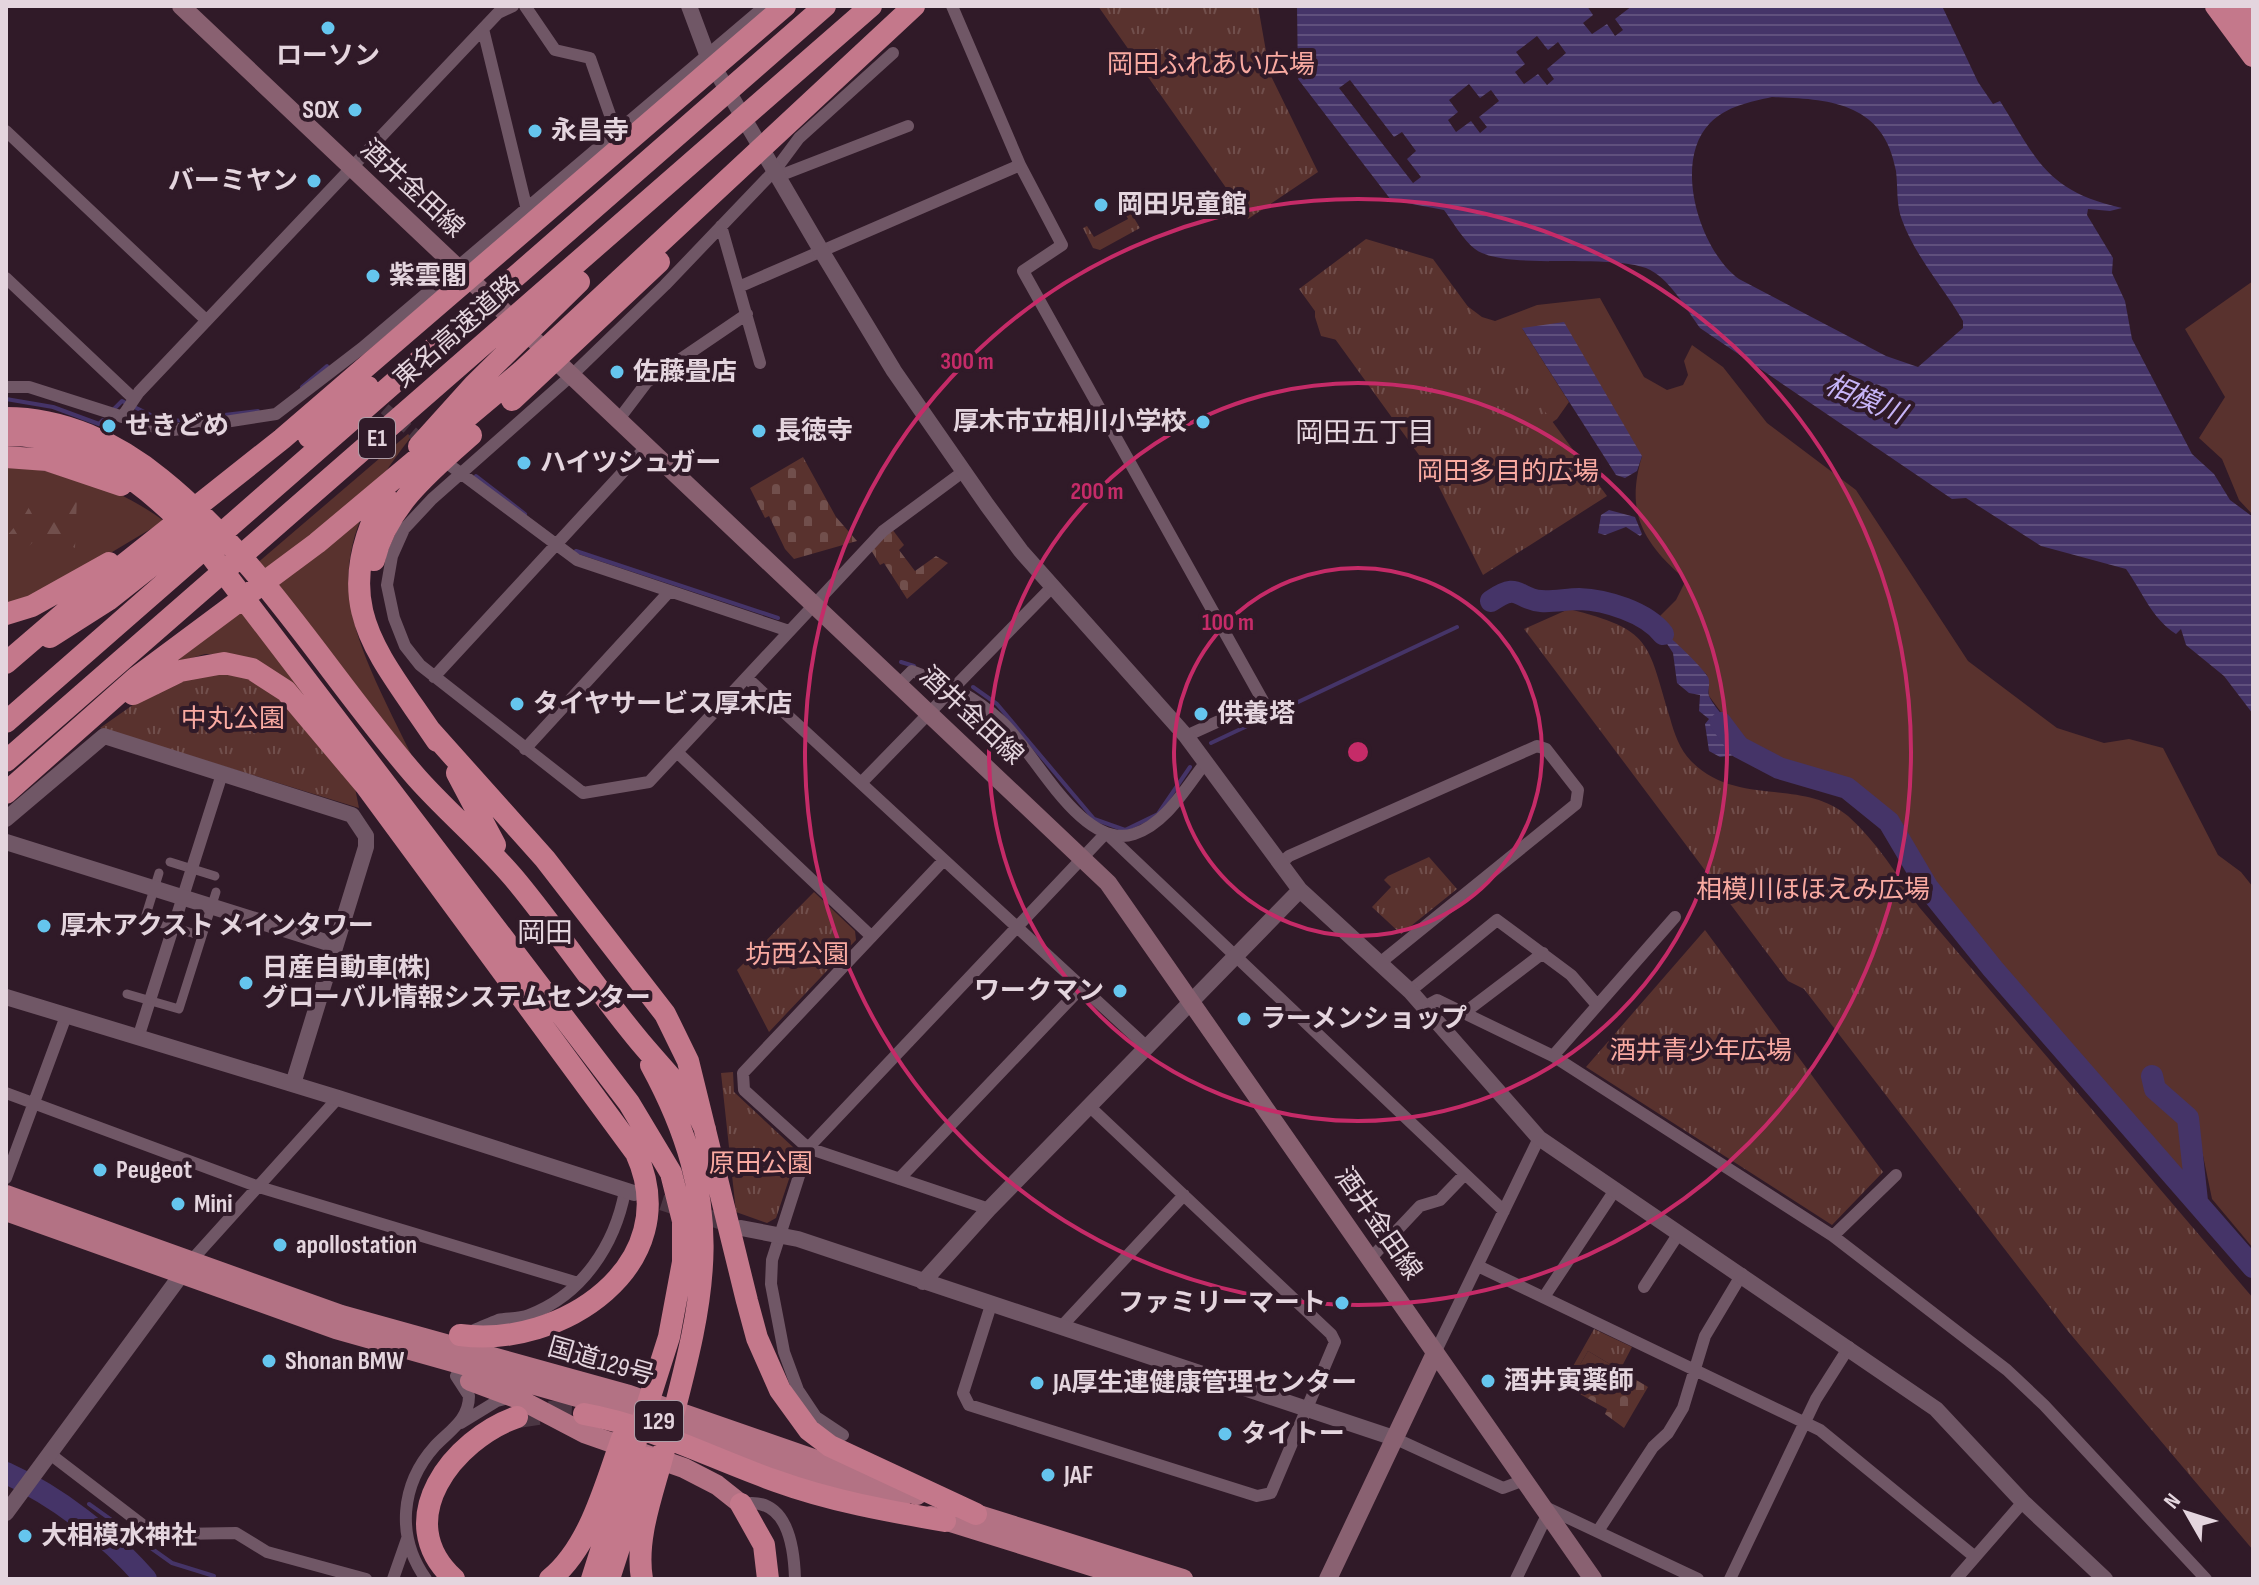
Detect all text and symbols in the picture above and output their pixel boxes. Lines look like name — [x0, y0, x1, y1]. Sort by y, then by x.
marker: ローソン — [319, 19, 337, 37]
place label: ローソン — [276, 41, 380, 72]
park label: 岡田ふれあい広場 — [1107, 50, 1315, 81]
place label: SOX — [302, 95, 340, 126]
marker: SOX — [346, 101, 364, 119]
place label: 永昌寺 — [551, 116, 629, 147]
marker: 永昌寺 — [526, 122, 544, 140]
street label: 酒井金田線 — [354, 133, 470, 245]
place label: バーミヤン — [168, 166, 298, 197]
marker: バーミヤン — [305, 172, 323, 190]
place label: 岡田児童館 — [1117, 190, 1247, 221]
marker: 岡田児童館 — [1092, 196, 1110, 214]
place label: 紫雲閣 — [389, 261, 467, 292]
marker: 紫雲閣 — [364, 267, 382, 285]
street label: 東名高速道路 — [388, 269, 526, 395]
text: 300 m — [940, 347, 994, 376]
place label: 佐藤畳店 — [633, 357, 737, 388]
marker: 佐藤畳店 — [608, 363, 626, 381]
water label: 相模川 — [1820, 368, 1913, 433]
place label: 厚木市立相川小学校 — [953, 407, 1187, 438]
place label: せきどめ — [125, 411, 229, 442]
marker: 厚木市立相川小学校 — [1194, 413, 1212, 431]
place label: 長徳寺 — [775, 416, 853, 447]
marker: せきどめ — [100, 417, 118, 435]
district label: 岡田五丁目 — [1295, 417, 1435, 450]
road number: E1 — [359, 418, 395, 458]
marker: 長徳寺 — [750, 422, 768, 440]
place label: ハイツシュガー — [540, 448, 721, 479]
marker: ハイツシュガー — [515, 454, 533, 472]
park label: 岡田多目的広場 — [1417, 457, 1599, 488]
text: 200 m — [1070, 477, 1124, 506]
text: 100 m — [1202, 608, 1254, 637]
street label: 酒井金田線 — [913, 660, 1029, 772]
place label: タイヤサービス厚木店 — [533, 689, 792, 720]
marker: タイヤサービス厚木店 — [508, 695, 526, 713]
place label: 供養塔 — [1217, 699, 1295, 730]
park label: 中丸公園 — [181, 704, 285, 735]
marker: 供養塔 — [1192, 705, 1210, 723]
centre of rings — [1344, 738, 1372, 766]
park label: 相模川ほほえみ広場 — [1696, 875, 1930, 906]
place label: 厚木アクスト メインタワー — [60, 911, 374, 942]
marker: 厚木アクスト メインタワー — [35, 917, 53, 935]
district label: 岡田 — [517, 917, 573, 950]
park label: 坊西公園 — [745, 940, 849, 971]
place label: 日産自動車(株) グローバル情報システムセンター — [262, 953, 651, 1014]
marker: 日産自動車(株) グローバル情報システムセンター — [237, 974, 255, 992]
place label: ワークマン — [974, 976, 1104, 1007]
marker: ワークマン — [1111, 982, 1129, 1000]
place label: ラーメンショップ — [1260, 1004, 1467, 1035]
marker: ラーメンショップ — [1235, 1010, 1253, 1028]
park label: 酒井青少年広場 — [1610, 1036, 1792, 1067]
park label: 原田公園 — [709, 1149, 813, 1180]
place label: Peugeot — [116, 1155, 192, 1186]
marker: Peugeot — [91, 1161, 109, 1179]
street label: 酒井金田線 — [1328, 1162, 1428, 1286]
place label: Mini — [194, 1189, 233, 1220]
marker: Mini — [169, 1195, 187, 1213]
place label: apollostation — [296, 1230, 417, 1261]
marker: apollostation — [271, 1236, 289, 1254]
place label: ファミリーマート — [1118, 1288, 1326, 1319]
marker: ファミリーマート — [1333, 1294, 1351, 1312]
street label: 国道129号 — [544, 1332, 658, 1392]
place label: Shonan BMW — [285, 1346, 404, 1377]
marker: Shonan BMW — [260, 1352, 278, 1370]
place label: 酒井寅薬師 — [1504, 1366, 1634, 1397]
place label: JA厚生連健康管理センター — [1052, 1368, 1357, 1399]
marker: 酒井寅薬師 — [1479, 1372, 1497, 1390]
marker: JA厚生連健康管理センター — [1028, 1374, 1046, 1392]
road number: 129 — [635, 1401, 683, 1441]
place label: タイトー — [1241, 1419, 1345, 1450]
marker: タイトー — [1216, 1425, 1234, 1443]
place label: JAF — [1063, 1460, 1093, 1491]
marker: JAF — [1039, 1466, 1057, 1484]
north arrow — [2147, 1473, 2227, 1553]
text: N — [2158, 1488, 2187, 1514]
place label: 大相模水神社 — [41, 1521, 197, 1552]
marker: 大相模水神社 — [16, 1527, 34, 1545]

